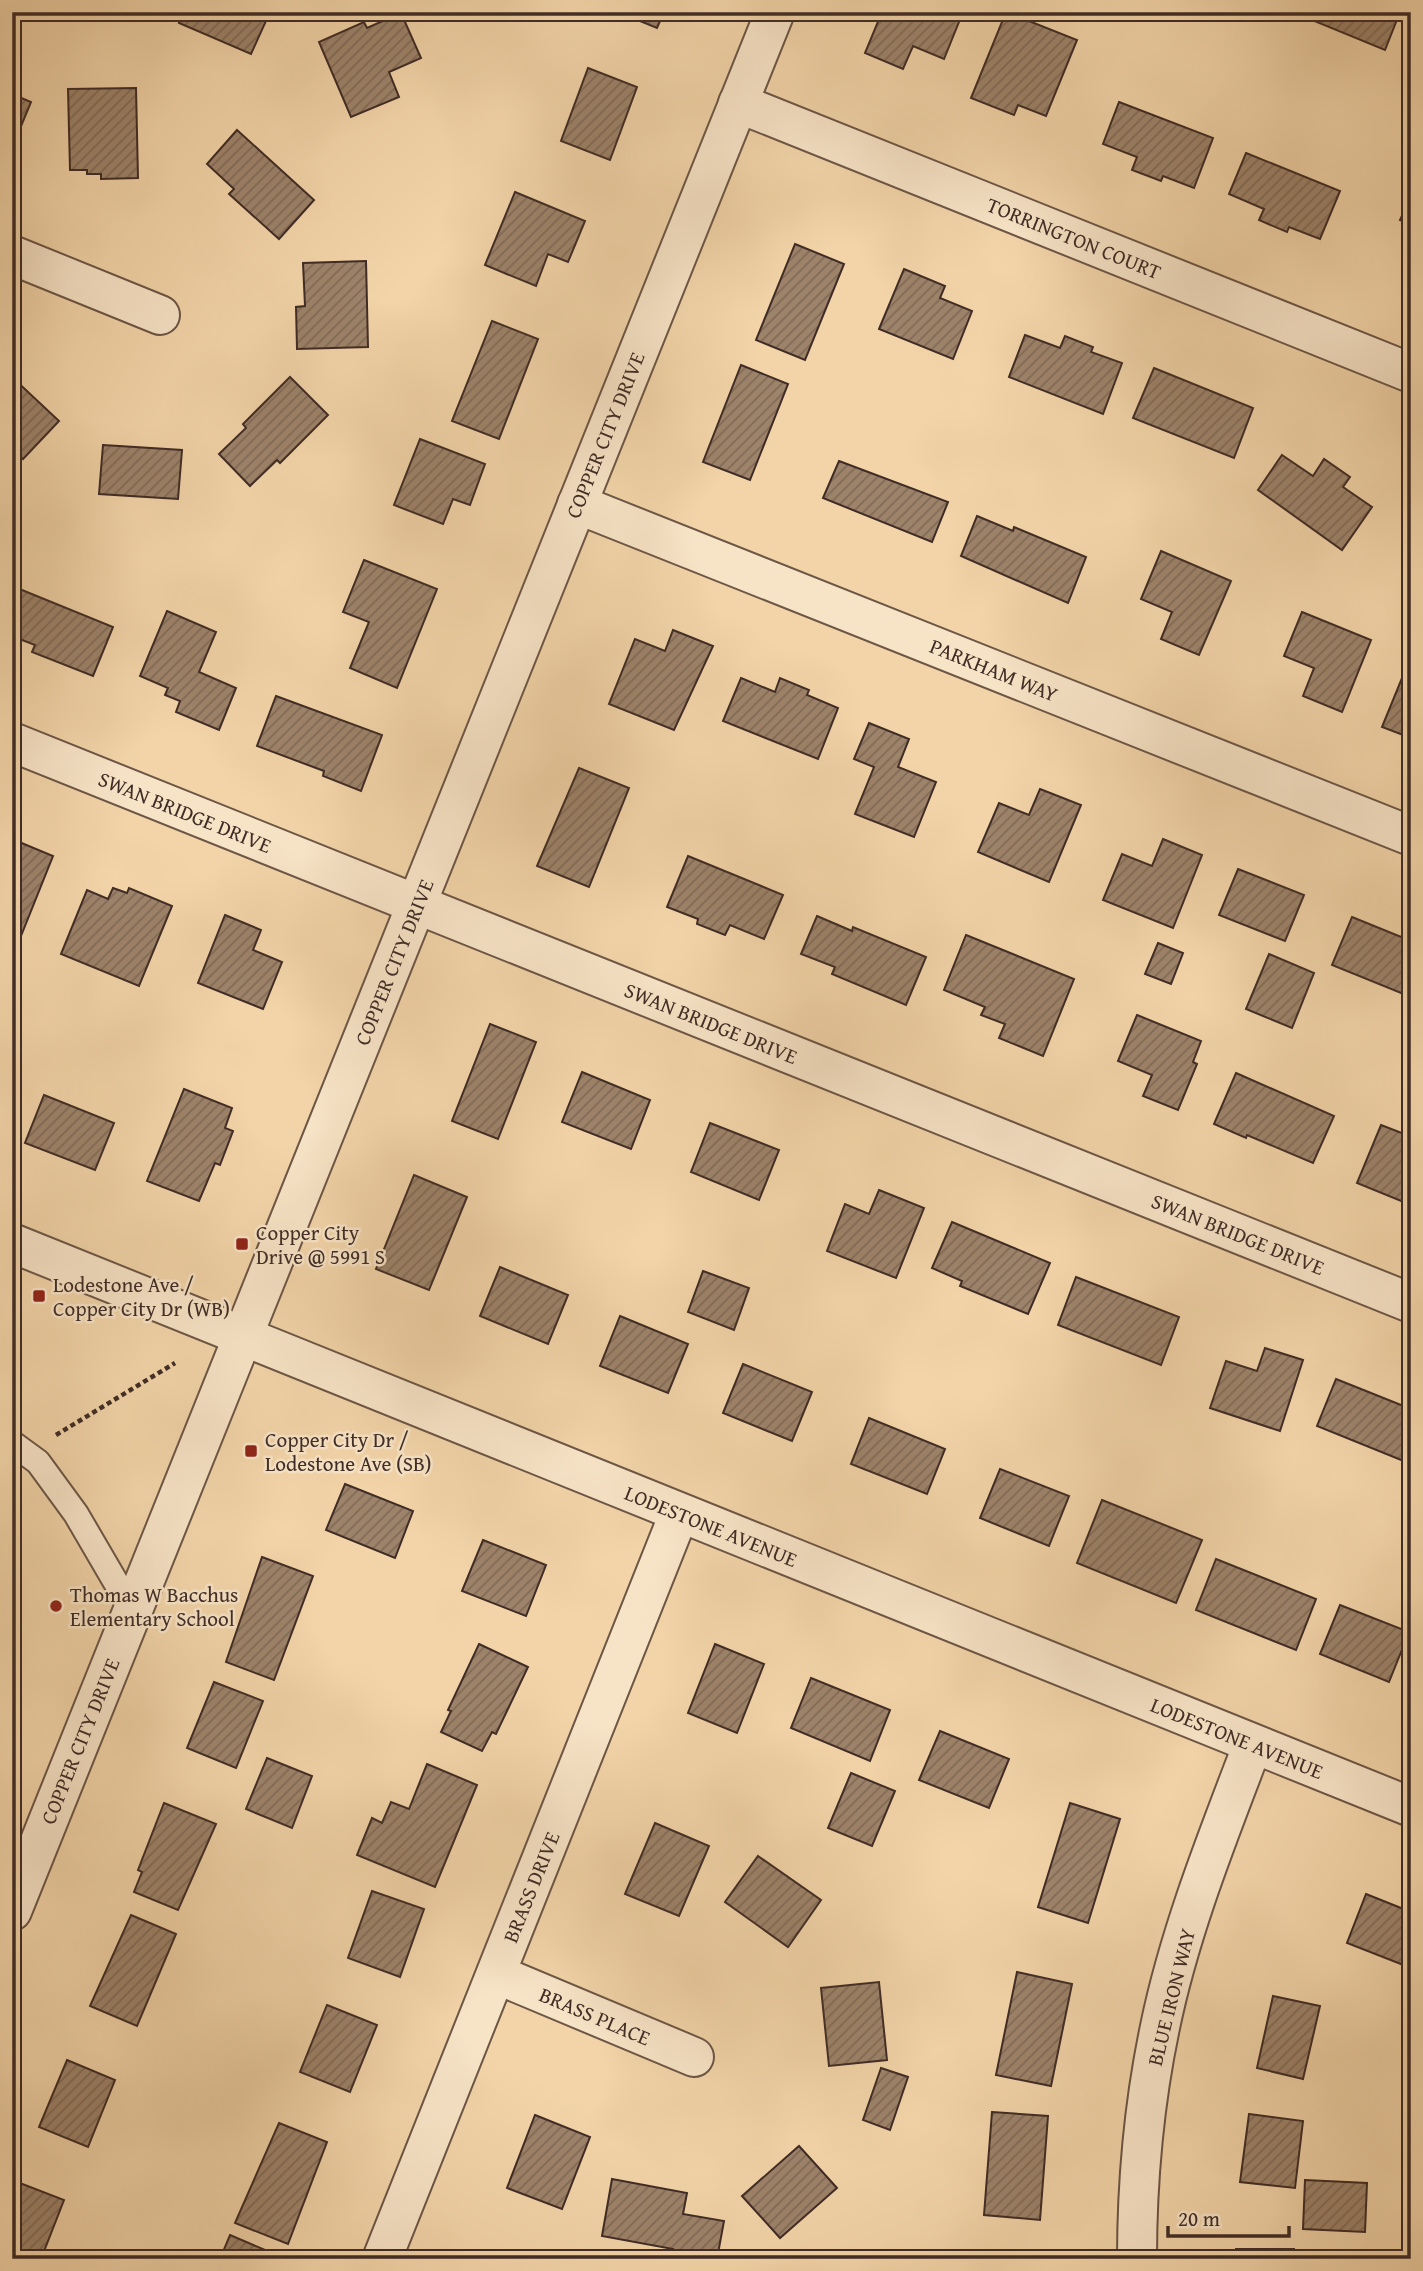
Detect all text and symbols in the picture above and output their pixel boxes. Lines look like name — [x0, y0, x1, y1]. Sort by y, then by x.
street label: TORRINGTON COURT — [982, 189, 1166, 287]
street label: COPPER CITY DRIVE — [558, 347, 653, 523]
street label: PARKHAM WAY — [925, 630, 1063, 710]
street label: SWAN BRIDGE DRIVE — [94, 763, 276, 861]
street label: COPPER CITY DRIVE — [347, 874, 442, 1050]
street label: SWAN BRIDGE DRIVE — [620, 974, 802, 1072]
street label: SWAN BRIDGE DRIVE — [1147, 1185, 1329, 1283]
place label: Copper City Drive @ 5991 S — [256, 1217, 385, 1272]
marker: Copper City Drive @ 5991 S — [234, 1236, 250, 1252]
place label: Lodestone Ave / Copper City Dr (WB) — [53, 1269, 230, 1324]
marker: Lodestone Ave / Copper City Dr (WB) — [31, 1288, 47, 1304]
place label: Copper City Dr / Lodestone Ave (SB) — [265, 1424, 432, 1479]
marker: Copper City Dr / Lodestone Ave (SB) — [243, 1443, 259, 1459]
street label: LODESTONE AVENUE — [620, 1477, 802, 1575]
place label: Thomas W Bacchus Elementary School — [70, 1579, 238, 1634]
marker: Thomas W Bacchus Elementary School — [48, 1598, 64, 1614]
street label: COPPER CITY DRIVE — [33, 1653, 128, 1829]
street label: LODESTONE AVENUE — [1146, 1689, 1328, 1787]
street label: BRASS DRIVE — [495, 1826, 568, 1947]
street label: BLUE IRON WAY — [1139, 1925, 1203, 2069]
street label: BRASS PLACE — [535, 1979, 656, 2053]
scale bar — [1168, 2194, 1288, 2238]
text: 20 m — [1178, 2203, 1220, 2234]

